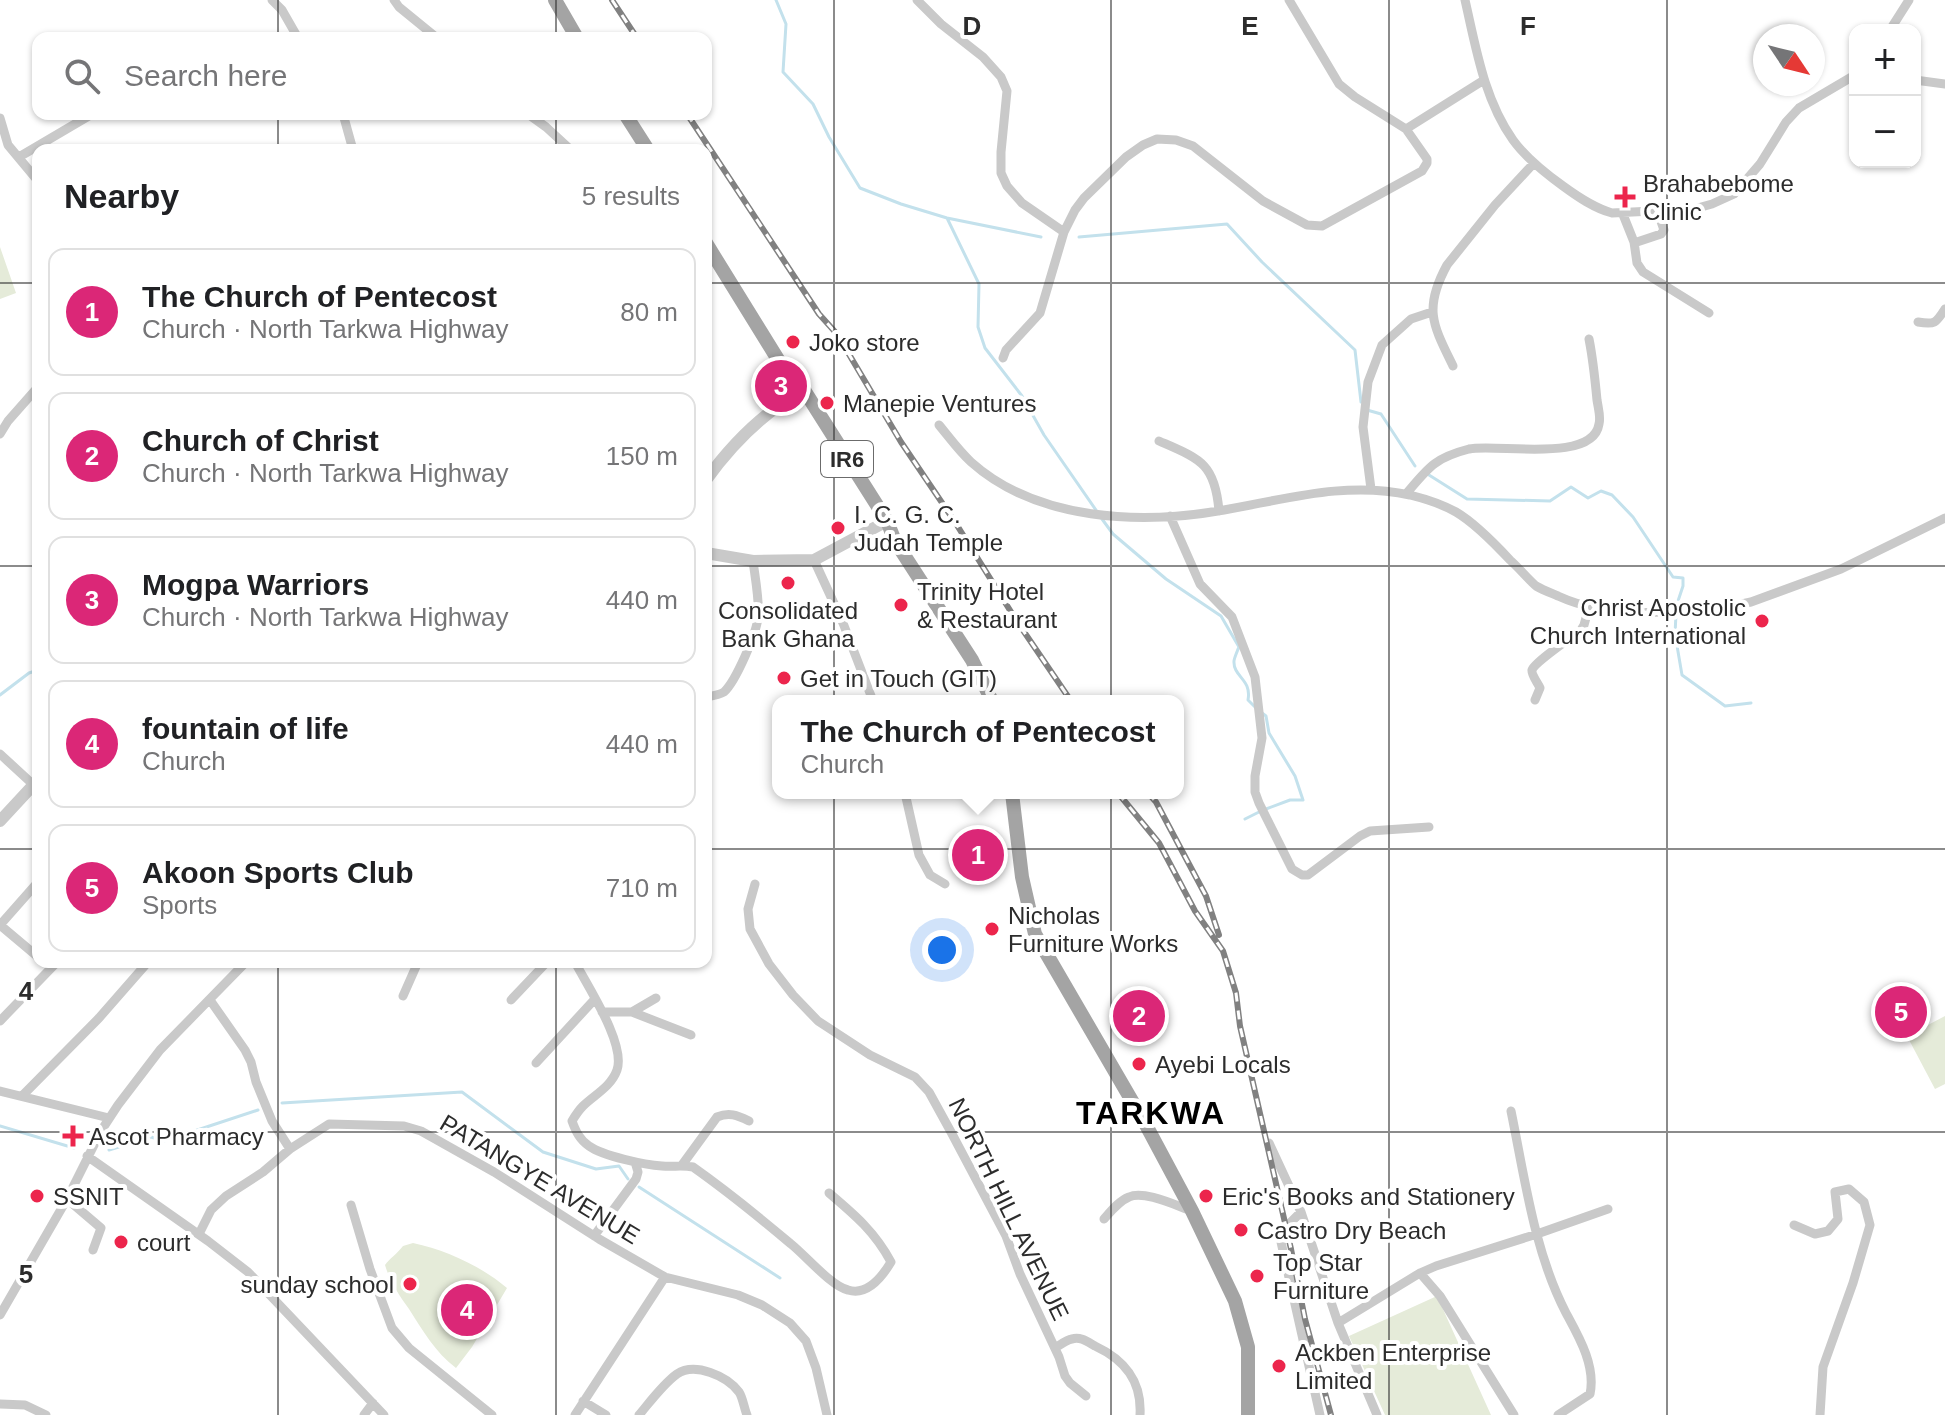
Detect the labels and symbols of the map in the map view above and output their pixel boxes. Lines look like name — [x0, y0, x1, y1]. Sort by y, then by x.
text: D — [963, 11, 981, 41]
text: E — [1241, 11, 1259, 41]
text: F — [1520, 11, 1536, 41]
north arrow — [1753, 24, 1825, 96]
place label: Brahabebome Clinic — [1643, 170, 1794, 225]
marker: Brahabebome Clinic — [1614, 186, 1636, 208]
place label: Joko store — [809, 329, 920, 356]
marker: Joko store — [784, 333, 802, 351]
pin: 3 — [755, 356, 807, 416]
place label: Manepie Ventures — [843, 390, 1036, 417]
marker: Manepie Ventures — [818, 394, 836, 412]
road number: IR6 — [821, 441, 873, 477]
place label: I. C. G. C. Judah Temple — [854, 501, 1003, 556]
marker: I. C. G. C. Judah Temple — [829, 519, 847, 537]
marker: Consolidated Bank Ghana — [779, 574, 797, 592]
place label: Trinity Hotel & Restaurant — [917, 578, 1057, 633]
place label: Christ Apostolic Church International — [1530, 594, 1746, 649]
marker: Trinity Hotel & Restaurant — [892, 596, 910, 614]
place label: Consolidated Bank Ghana — [718, 597, 858, 652]
marker: Christ Apostolic Church International — [1753, 612, 1771, 630]
place label: Get in Touch (GIT) — [800, 665, 997, 692]
marker: Get in Touch (GIT) — [775, 669, 793, 687]
pin: 1 — [952, 825, 1004, 885]
place label: Nicholas Furniture Works — [1008, 902, 1178, 957]
marker: Nicholas Furniture Works — [983, 920, 1001, 938]
your location — [922, 930, 962, 970]
text: 4 — [19, 976, 34, 1006]
pin: 5 — [1875, 982, 1927, 1042]
pin: 2 — [1113, 986, 1165, 1046]
place label: Ayebi Locals — [1155, 1051, 1291, 1078]
marker: Ayebi Locals — [1130, 1055, 1148, 1073]
street label: NORTH HILL AVENUE — [943, 1094, 1075, 1324]
district label: TARKWA — [1076, 1095, 1226, 1131]
street label: PATANGYE AVENUE — [435, 1109, 645, 1249]
place label: Ascot Pharmacy — [89, 1123, 264, 1150]
marker: Ascot Pharmacy — [64, 1127, 82, 1145]
place label: SSNIT — [53, 1183, 124, 1210]
place label: Eric's Books and Stationery — [1222, 1183, 1515, 1210]
marker: SSNIT — [28, 1187, 46, 1205]
marker: Eric's Books and Stationery — [1197, 1187, 1215, 1205]
place label: Castro Dry Beach — [1257, 1217, 1446, 1244]
marker: Castro Dry Beach — [1232, 1221, 1250, 1239]
place label: court — [137, 1229, 191, 1256]
marker: court — [112, 1233, 130, 1251]
place label: Top Star Furniture — [1273, 1249, 1369, 1304]
text: 5 — [19, 1259, 33, 1289]
marker: Top Star Furniture — [1248, 1267, 1266, 1285]
place label: sunday school — [241, 1271, 394, 1298]
marker: sunday school — [401, 1275, 419, 1293]
pin: 4 — [441, 1280, 493, 1340]
place label: Ackben Enterprise Limited — [1295, 1339, 1491, 1394]
marker: Ackben Enterprise Limited — [1270, 1357, 1288, 1375]

